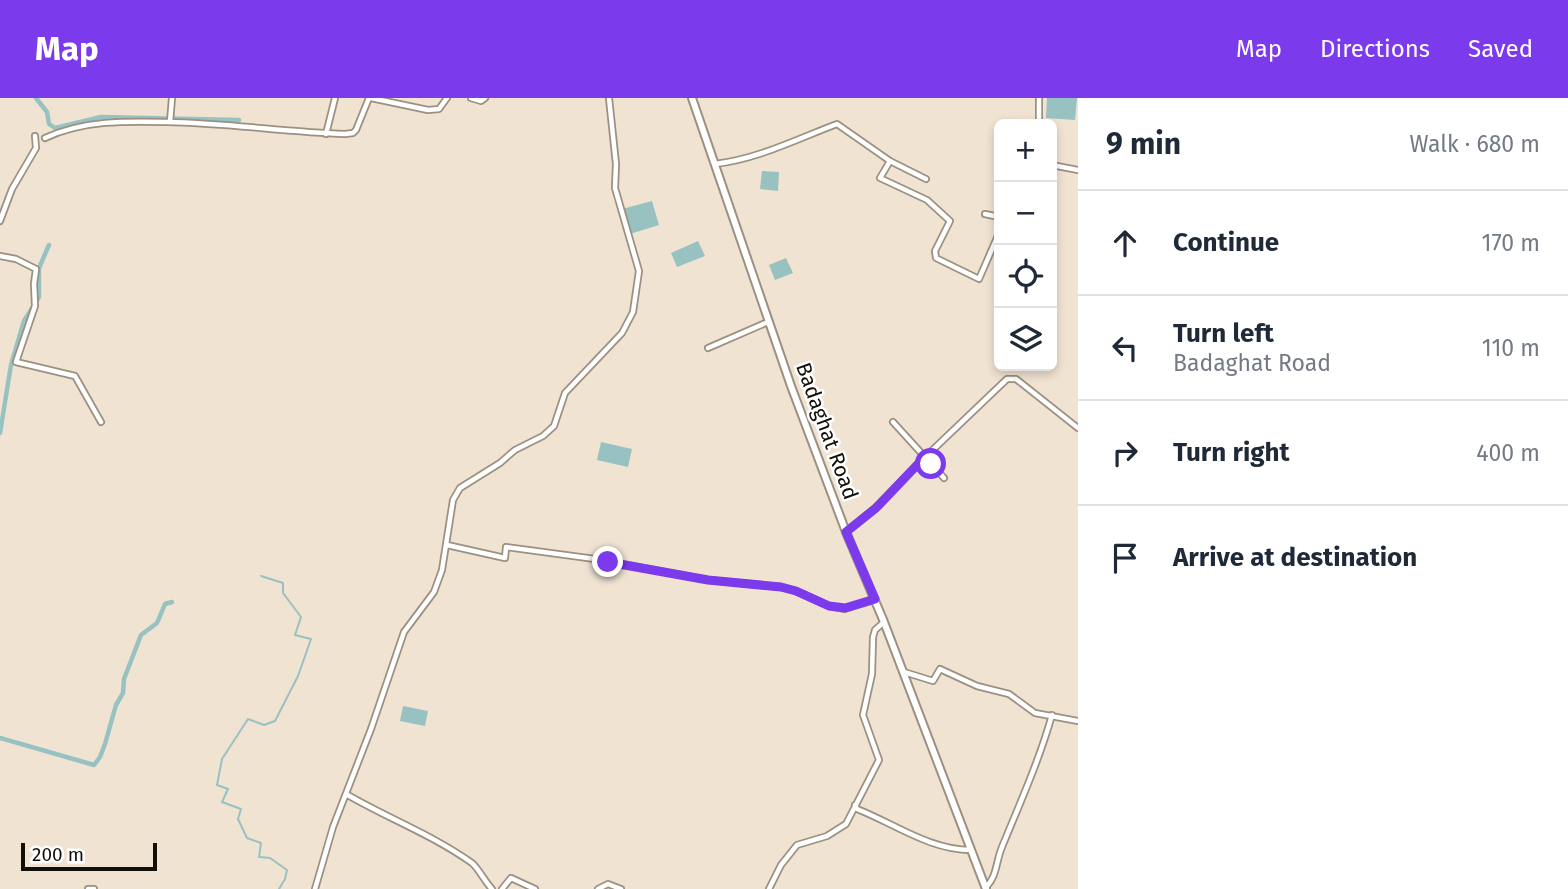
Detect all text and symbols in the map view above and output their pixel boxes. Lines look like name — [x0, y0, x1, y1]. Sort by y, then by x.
text: Map — [35, 29, 99, 69]
text: Map — [1236, 35, 1282, 63]
text: Directions — [1320, 35, 1430, 63]
text: Saved — [1468, 35, 1533, 63]
map controls — [994, 119, 1057, 371]
button: + — [994, 119, 1057, 182]
text: 9 min — [1106, 126, 1181, 162]
text: Walk · 680 m — [1410, 130, 1540, 158]
button: − — [994, 182, 1057, 245]
icon: ahead — [1106, 224, 1144, 262]
text: Continue — [1173, 227, 1279, 258]
text: 170 m — [1481, 229, 1540, 257]
button: locate — [994, 245, 1057, 308]
button: layers — [994, 308, 1057, 371]
text: Turn left — [1173, 318, 1274, 349]
icon: left — [1106, 329, 1144, 367]
text: 110 m — [1482, 334, 1540, 362]
text: Badaghat Road — [1173, 349, 1331, 377]
street label: Badaghat Road — [790, 359, 864, 503]
icon: right — [1106, 434, 1144, 472]
text: Turn right — [1173, 437, 1290, 468]
text: 400 m — [1476, 439, 1540, 467]
route start — [915, 448, 946, 479]
icon: arrive — [1106, 539, 1144, 577]
text: Arrive at destination — [1173, 542, 1417, 573]
route end — [592, 546, 623, 577]
scale bar — [21, 840, 158, 872]
text: 200 m — [32, 843, 84, 866]

